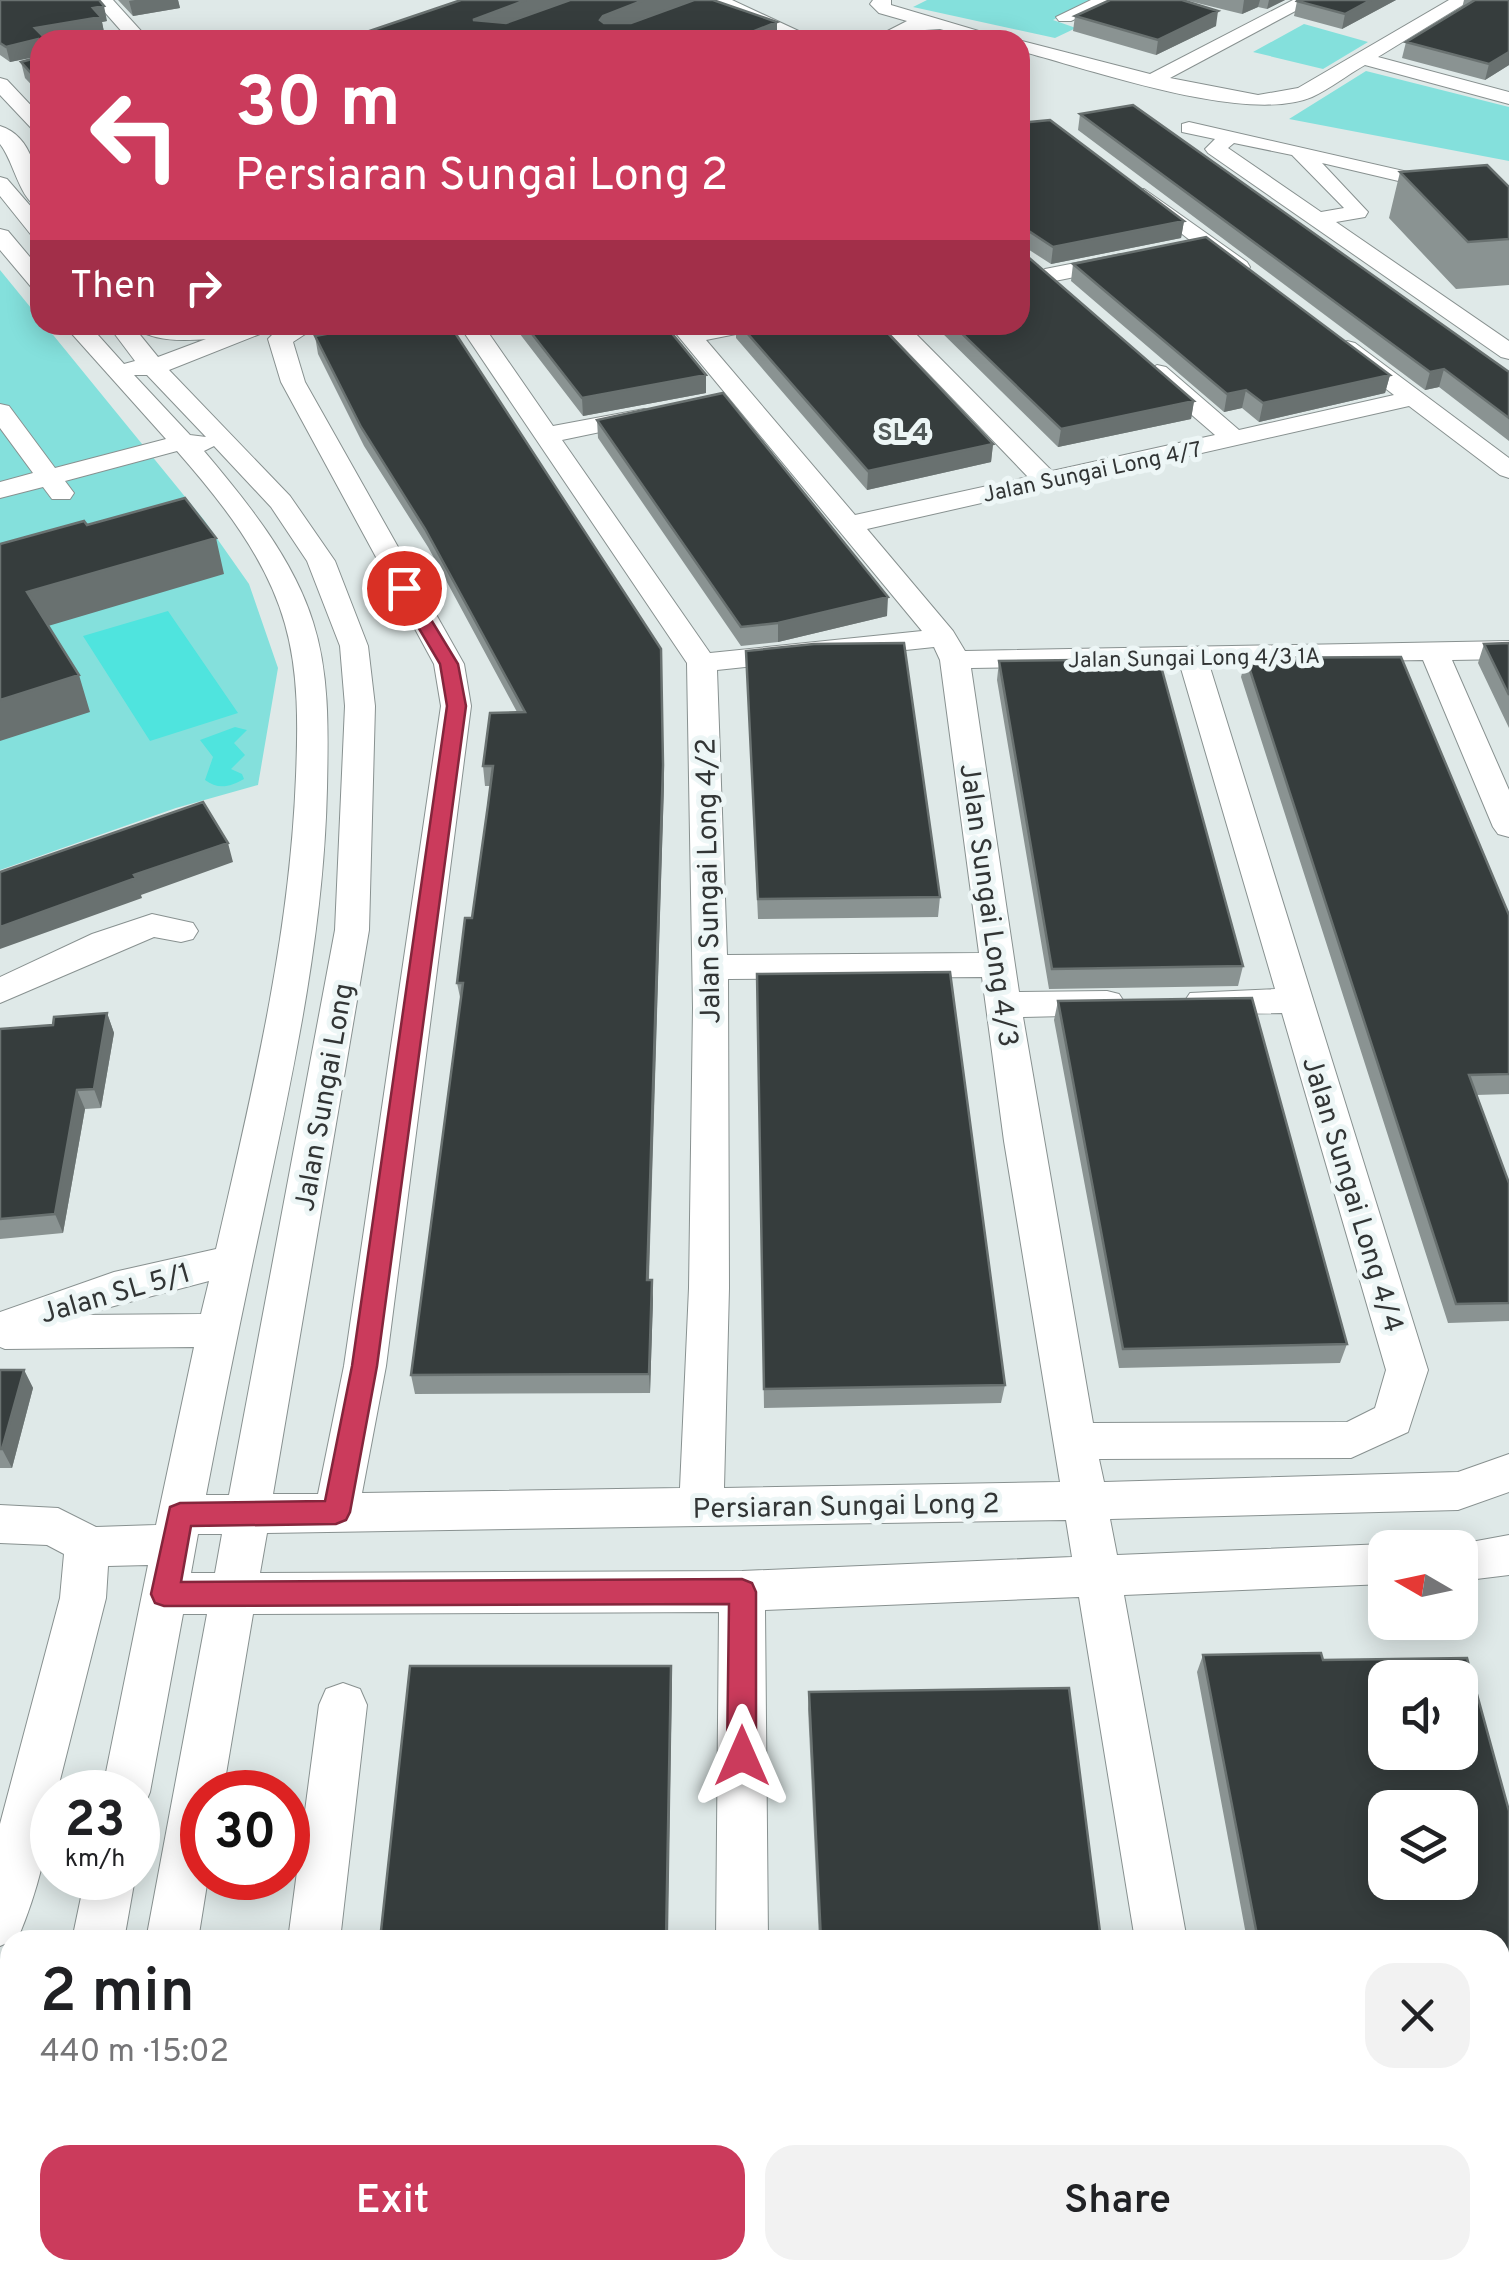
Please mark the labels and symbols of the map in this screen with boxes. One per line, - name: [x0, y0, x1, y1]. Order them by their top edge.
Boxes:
- district label: SL 4: [877, 418, 929, 450]
- street label: Jalan Sungai Long 4/7: [981, 437, 1204, 510]
- pin: [362, 546, 447, 631]
- street label: Jalan Sungai Long 4/3 1A: [1068, 644, 1320, 675]
- street label: Jalan Sungai Long 4/2: [690, 738, 730, 1024]
- street label: Jalan Sungai Long 4/3: [949, 761, 1025, 1049]
- street label: Jalan Sungai Long: [288, 981, 364, 1214]
- street label: Jalan Sungai Long 4/4: [1292, 1053, 1410, 1337]
- street label: Jalan SL 5/1: [36, 1256, 195, 1334]
- street label: Persiaran Sungai Long 2: [692, 1487, 1000, 1529]
- north arrow: [1368, 1530, 1478, 1640]
- position arrow: [690, 1704, 794, 1808]
- speed limit sign: 30: [180, 1770, 310, 1900]

